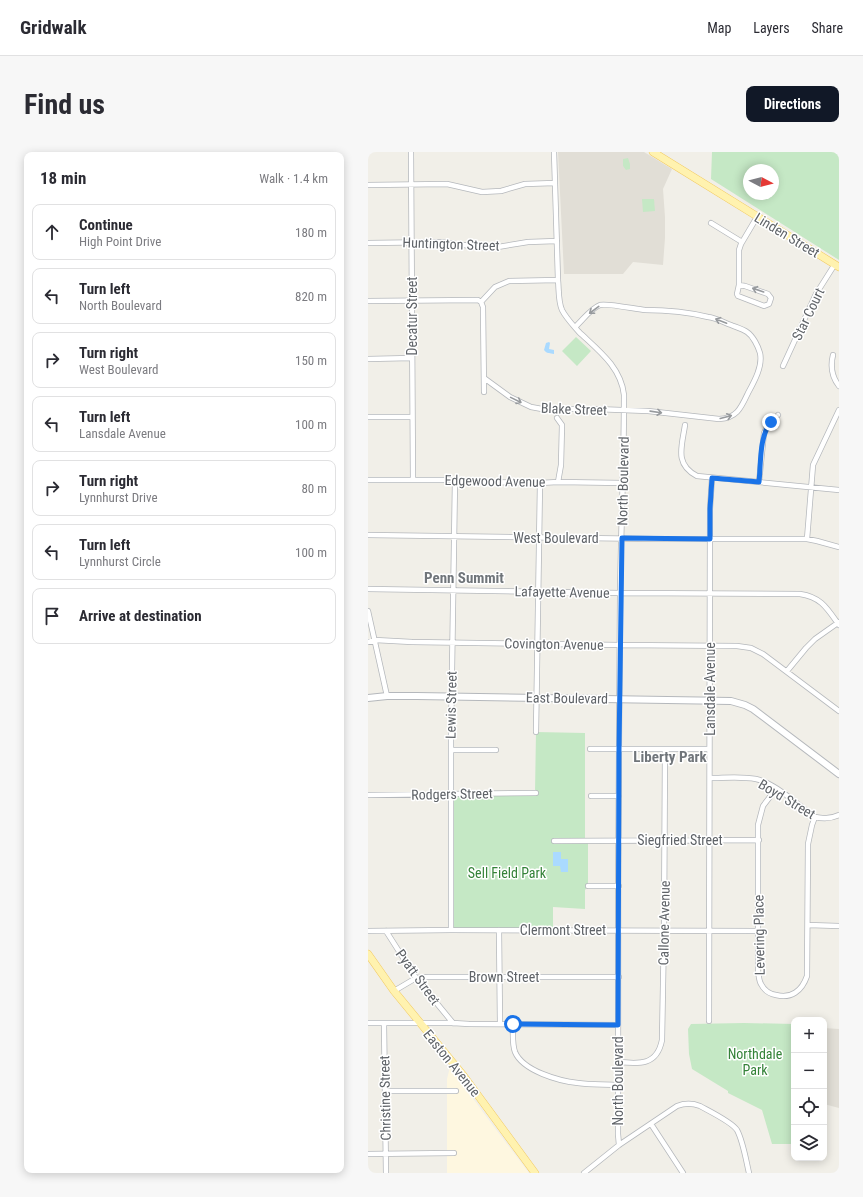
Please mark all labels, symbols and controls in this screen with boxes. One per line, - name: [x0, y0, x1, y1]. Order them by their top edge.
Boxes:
- text: Gridwalk: [20, 16, 86, 39]
- text: Map: [707, 20, 731, 36]
- text: Layers: [753, 20, 790, 36]
- text: Share: [812, 20, 843, 36]
- button: Directions: [746, 86, 839, 122]
- text: Find us: [24, 88, 105, 121]
- north arrow: [743, 164, 779, 200]
- text: 18 min: [40, 168, 86, 188]
- text: Walk · 1.4 km: [259, 171, 328, 186]
- street label: Linden Street: [752, 209, 822, 261]
- text: Continue: [79, 216, 133, 234]
- icon: ahead: [41, 221, 63, 243]
- text: 180 m: [295, 225, 327, 240]
- text: High Point Drive: [79, 234, 161, 249]
- street label: Huntington Street: [402, 234, 500, 254]
- street label: Decatur Street: [404, 277, 420, 355]
- text: Turn left: [79, 280, 130, 298]
- icon: left: [41, 285, 63, 307]
- street label: Star Court: [789, 285, 827, 343]
- one-way arrow: [753, 286, 765, 294]
- text: 820 m: [295, 289, 327, 304]
- text: North Boulevard: [79, 298, 162, 313]
- one-way arrow: [589, 305, 600, 314]
- one-way arrow: [715, 317, 727, 325]
- text: Turn right: [79, 344, 138, 362]
- icon: right: [41, 349, 63, 371]
- text: 150 m: [295, 353, 327, 368]
- text: West Boulevard: [79, 362, 158, 377]
- one-way arrow: [510, 397, 522, 404]
- street label: Blake Street: [541, 400, 607, 418]
- text: Turn left: [79, 408, 130, 426]
- one-way arrow: [649, 408, 662, 416]
- icon: left: [41, 413, 63, 435]
- one-way arrow: [720, 413, 733, 421]
- route end: [762, 413, 780, 431]
- text: 100 m: [295, 417, 327, 432]
- text: Lansdale Avenue: [79, 426, 166, 441]
- street label: North Boulevard: [614, 436, 632, 526]
- text: Turn right: [79, 472, 138, 490]
- street label: Edgewood Avenue: [444, 472, 546, 490]
- icon: right: [41, 477, 63, 499]
- text: 80 m: [301, 481, 327, 496]
- text: Lynnhurst Drive: [79, 490, 158, 505]
- street label: West Boulevard: [513, 530, 599, 546]
- text: Turn left: [79, 536, 130, 554]
- icon: left: [41, 541, 63, 563]
- text: 100 m: [295, 545, 327, 560]
- text: Lynnhurst Circle: [79, 554, 161, 569]
- district label: Penn Summit: [424, 569, 504, 587]
- street label: Lafayette Avenue: [514, 583, 610, 601]
- icon: arrive: [41, 605, 63, 627]
- text: Arrive at destination: [79, 607, 202, 625]
- street label: Covington Avenue: [504, 635, 604, 653]
- street label: Lansdale Avenue: [702, 642, 718, 736]
- street label: Lewis Street: [442, 671, 460, 739]
- street label: East Boulevard: [526, 689, 608, 707]
- district label: Liberty Park: [633, 748, 707, 766]
- street label: Boyd Street: [756, 776, 818, 822]
- street label: Rodgers Street: [411, 785, 493, 803]
- street label: Siegfried Street: [637, 832, 723, 848]
- park label: Sell Field Park: [468, 865, 547, 881]
- street label: Callone Avenue: [655, 880, 673, 966]
- street label: Levering Place: [750, 894, 768, 975]
- street label: Clermont Street: [520, 922, 606, 938]
- street label: Pyatt Street: [393, 946, 443, 1008]
- street label: Brown Street: [469, 969, 539, 985]
- route start: [504, 1015, 522, 1033]
- map controls: [791, 1017, 827, 1161]
- button: +: [791, 1017, 827, 1053]
- street label: Easton Avenue: [420, 1026, 484, 1100]
- street label: North Boulevard: [610, 1036, 626, 1126]
- park label: Northdale Park: [728, 1046, 783, 1078]
- button: −: [791, 1053, 827, 1089]
- street label: Christine Street: [376, 1055, 394, 1141]
- button: locate: [791, 1089, 827, 1125]
- button: layers: [791, 1125, 827, 1161]

